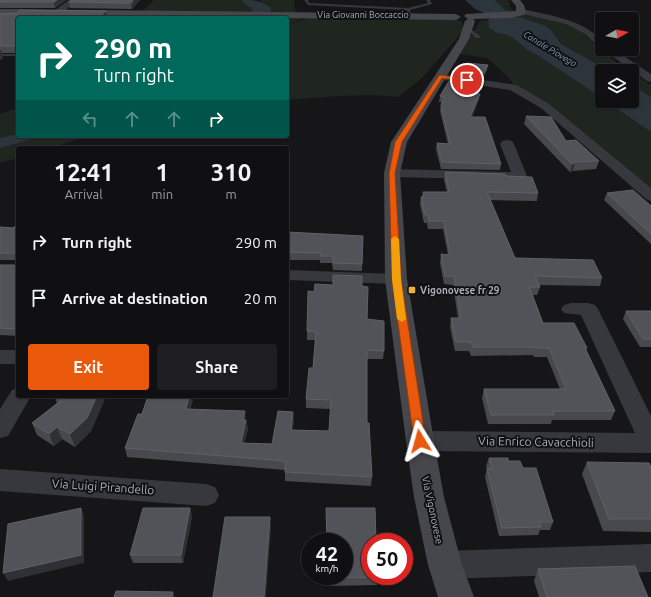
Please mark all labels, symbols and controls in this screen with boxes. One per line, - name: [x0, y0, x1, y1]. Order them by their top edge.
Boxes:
- street label: Via Giovanni Boccaccio: [317, 10, 409, 20]
- north arrow: [595, 12, 639, 56]
- map controls: [595, 12, 639, 108]
- water label: Canale Piovego: [522, 29, 578, 69]
- icon: right: [28, 32, 80, 84]
- text: 290 m: [94, 32, 172, 63]
- pin: [450, 63, 484, 97]
- button: layers: [595, 64, 639, 108]
- text: Turn right: [94, 65, 174, 85]
- icon: arrive: [456, 69, 478, 91]
- icon: left: [79, 108, 101, 130]
- icon: ahead: [121, 108, 143, 130]
- icon: ahead: [163, 108, 185, 130]
- icon: right: [205, 108, 227, 130]
- text: 12:41: [54, 159, 114, 186]
- text: 1: [155, 159, 169, 186]
- text: 310: [211, 159, 251, 186]
- text: Arrival: [65, 187, 103, 201]
- text: min: [151, 187, 173, 201]
- text: m: [225, 187, 237, 201]
- icon: right: [28, 231, 50, 253]
- text: Turn right: [62, 234, 132, 251]
- text: 290 m: [235, 234, 277, 251]
- marker: Vigonovese fr 29: [407, 285, 417, 295]
- place label: Vigonovese fr 29: [420, 285, 500, 296]
- icon: arrive: [28, 287, 50, 309]
- text: Arrive at destination: [62, 290, 208, 307]
- text: 20 m: [244, 290, 277, 307]
- button: Exit: [28, 344, 149, 390]
- button: Share: [157, 344, 277, 390]
- position arrow: [399, 420, 441, 462]
- street label: Via Enrico Cavacchioli: [478, 434, 594, 449]
- street label: Via Vigonovese: [420, 475, 445, 545]
- street label: Via Luigi Pirandello: [51, 476, 155, 497]
- speed limit sign: 50: [361, 533, 413, 585]
- text: 42: [316, 542, 338, 565]
- text: km/h: [315, 563, 339, 574]

